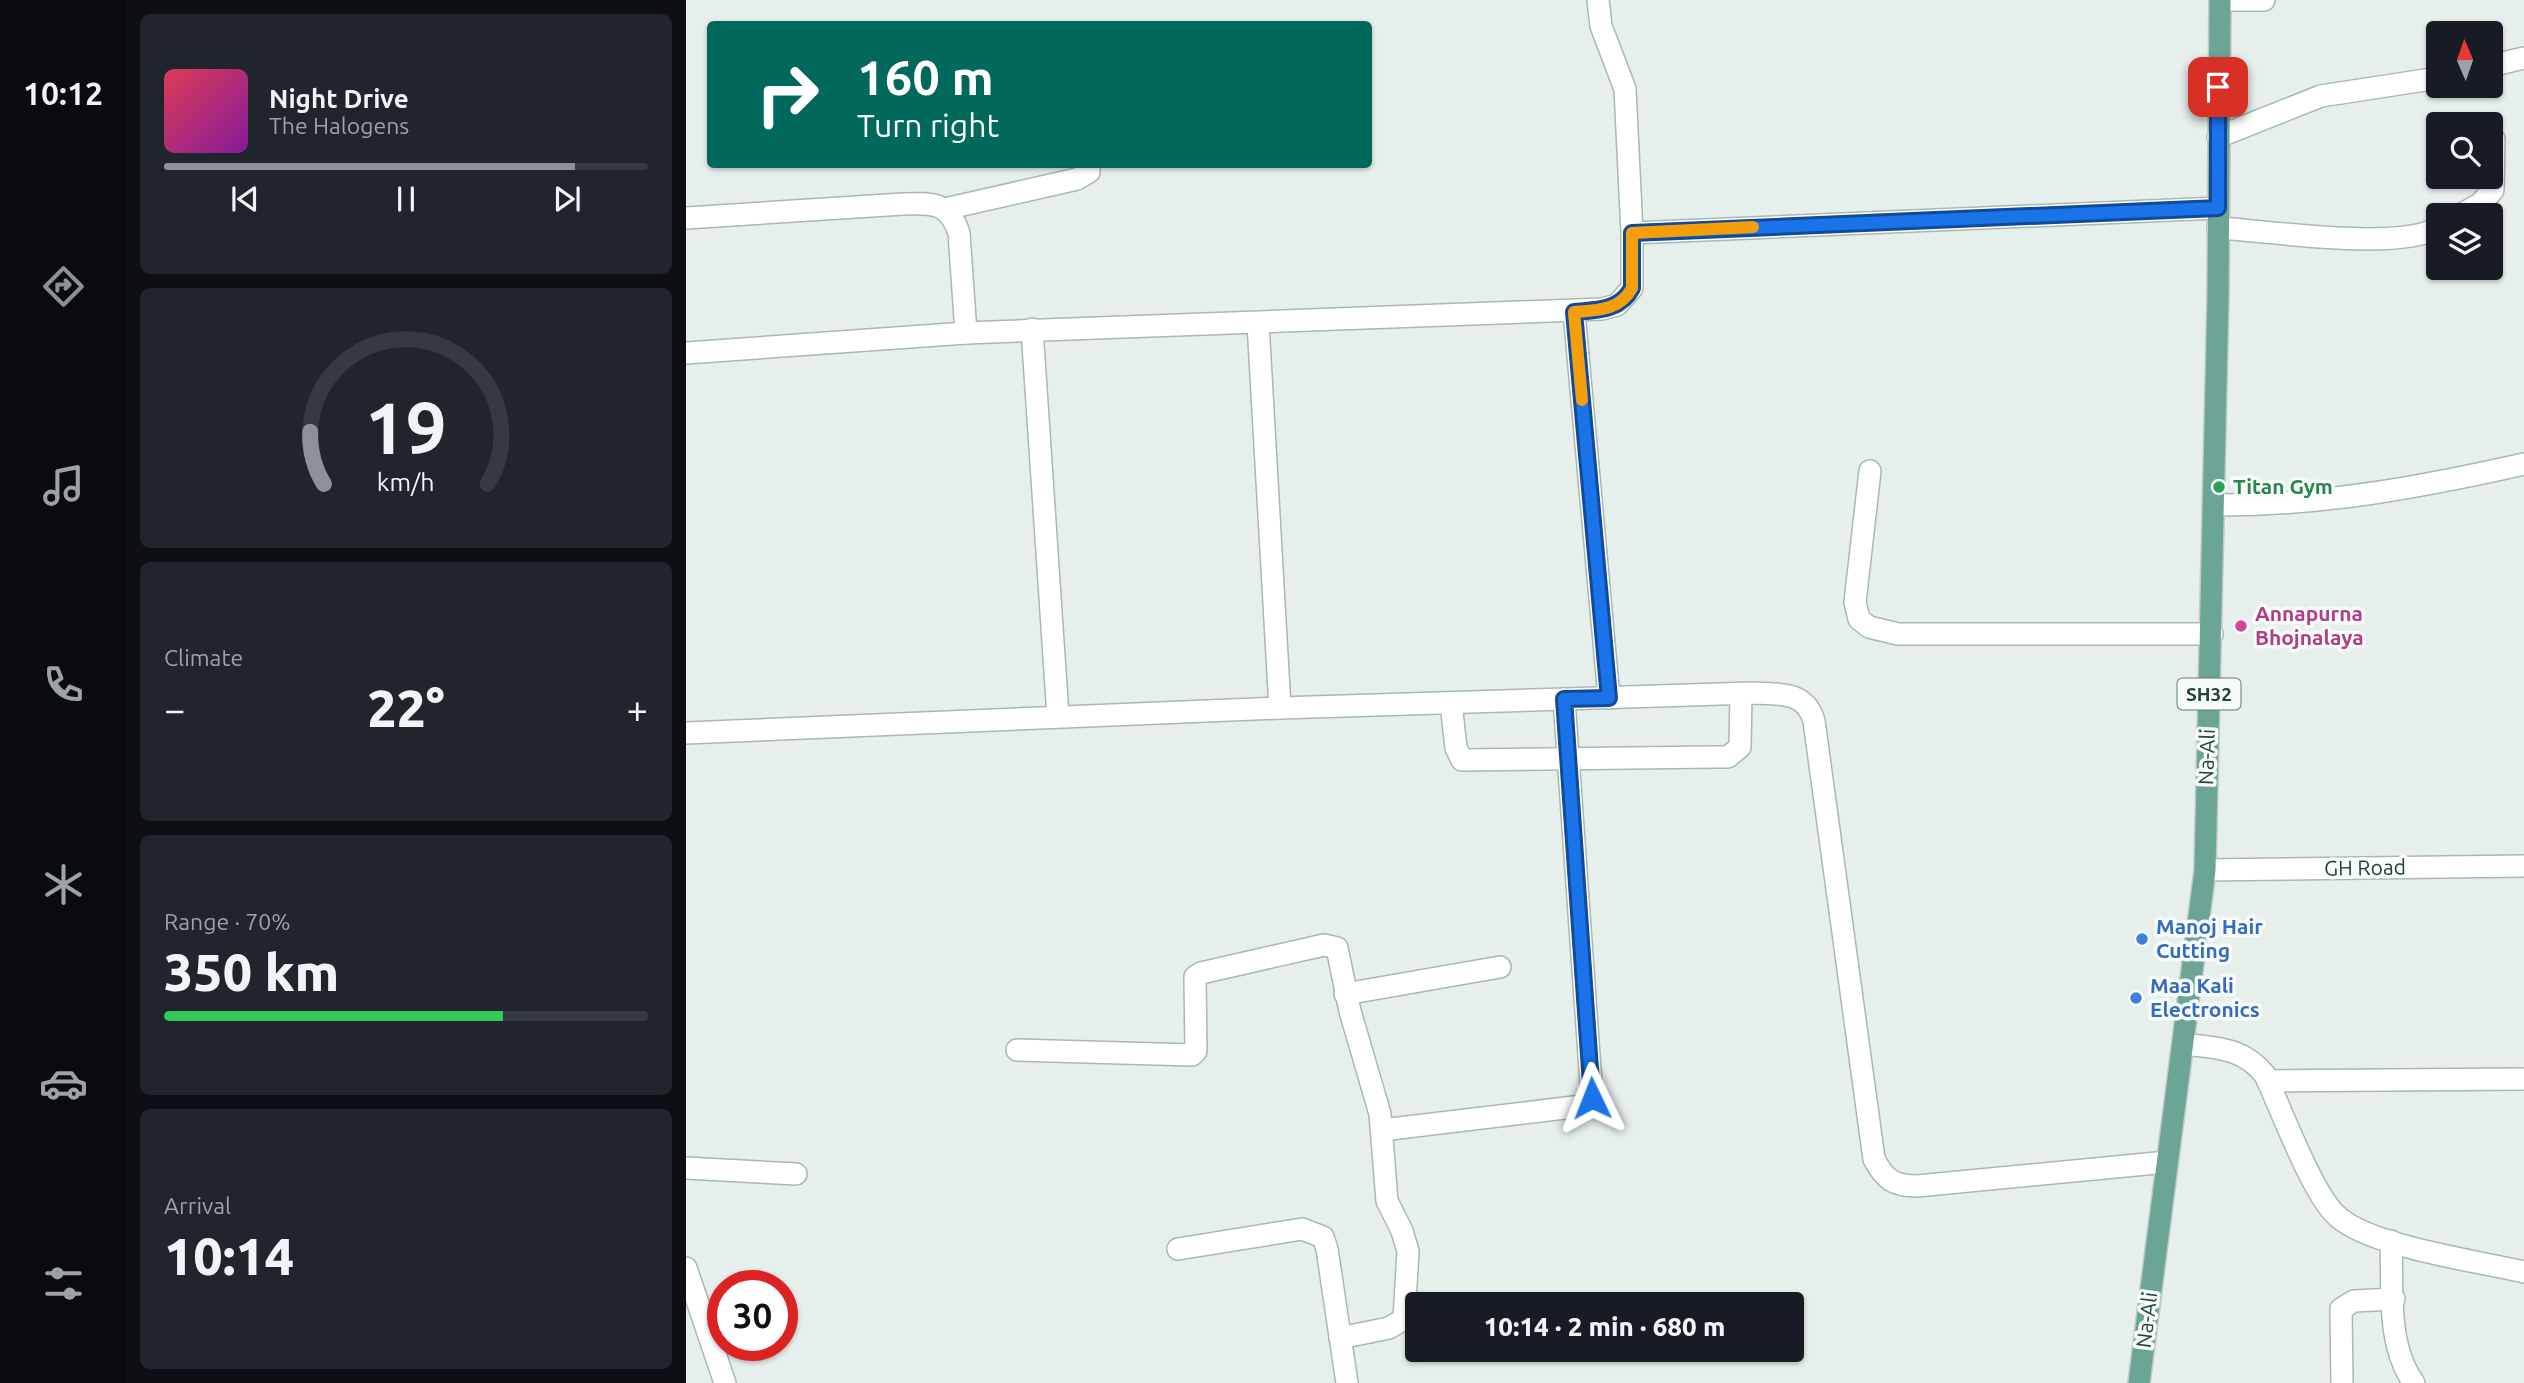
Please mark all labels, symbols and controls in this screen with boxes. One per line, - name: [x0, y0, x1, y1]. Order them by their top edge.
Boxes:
- north arrow: [2426, 21, 2502, 98]
- map controls: [2426, 21, 2503, 280]
- icon: right: [742, 49, 833, 140]
- text: 160 m: [857, 49, 994, 104]
- pin: [2188, 57, 2248, 117]
- icon: arrive: [2199, 68, 2237, 106]
- text: 10:12: [23, 75, 103, 111]
- text: Night Drive: [269, 84, 409, 113]
- text: Turn right: [857, 107, 999, 143]
- button: search: [2426, 112, 2503, 189]
- text: The Halogens: [269, 113, 409, 138]
- icon: previous: [226, 180, 264, 218]
- icon: pause: [387, 180, 425, 218]
- icon: next: [548, 180, 586, 218]
- button: layers: [2426, 203, 2503, 280]
- icon: directions: [39, 262, 88, 311]
- text: 19: [365, 386, 447, 468]
- icon: music: [39, 461, 88, 510]
- text: km/h: [377, 467, 435, 495]
- place label: Titan Gym: [2233, 474, 2333, 498]
- marker: Titan Gym: [2211, 479, 2227, 495]
- place label: Annapurna Bhojnalaya: [2255, 601, 2364, 649]
- marker: Annapurna Bhojnalaya: [2233, 618, 2249, 634]
- text: Climate: [164, 645, 243, 670]
- icon: phone: [39, 660, 88, 709]
- road number: SH32: [2178, 678, 2240, 709]
- text: 22°: [367, 679, 445, 737]
- text: −: [164, 688, 185, 730]
- text: +: [627, 688, 648, 730]
- street label: Na-Ali: [2193, 729, 2219, 785]
- street label: GH Road: [2324, 854, 2406, 880]
- icon: climate: [39, 860, 88, 909]
- text: Range · 70%: [164, 909, 291, 934]
- place label: Manoj Hair Cutting: [2156, 914, 2263, 962]
- marker: Manoj Hair Cutting: [2134, 931, 2150, 947]
- text: 350 km: [164, 943, 339, 1001]
- place label: Maa Kali Electronics: [2150, 973, 2260, 1021]
- marker: Maa Kali Electronics: [2128, 990, 2144, 1006]
- icon: car: [39, 1059, 88, 1108]
- position arrow: [1555, 1061, 1629, 1135]
- text: Arrival: [164, 1193, 231, 1218]
- text: 10:14: [164, 1227, 294, 1285]
- icon: filters: [39, 1259, 88, 1308]
- speed limit sign: 30: [707, 1270, 798, 1361]
- street label: Na-Ali: [2131, 1291, 2161, 1349]
- text: 10:14 · 2 min · 680 m: [1484, 1312, 1725, 1341]

